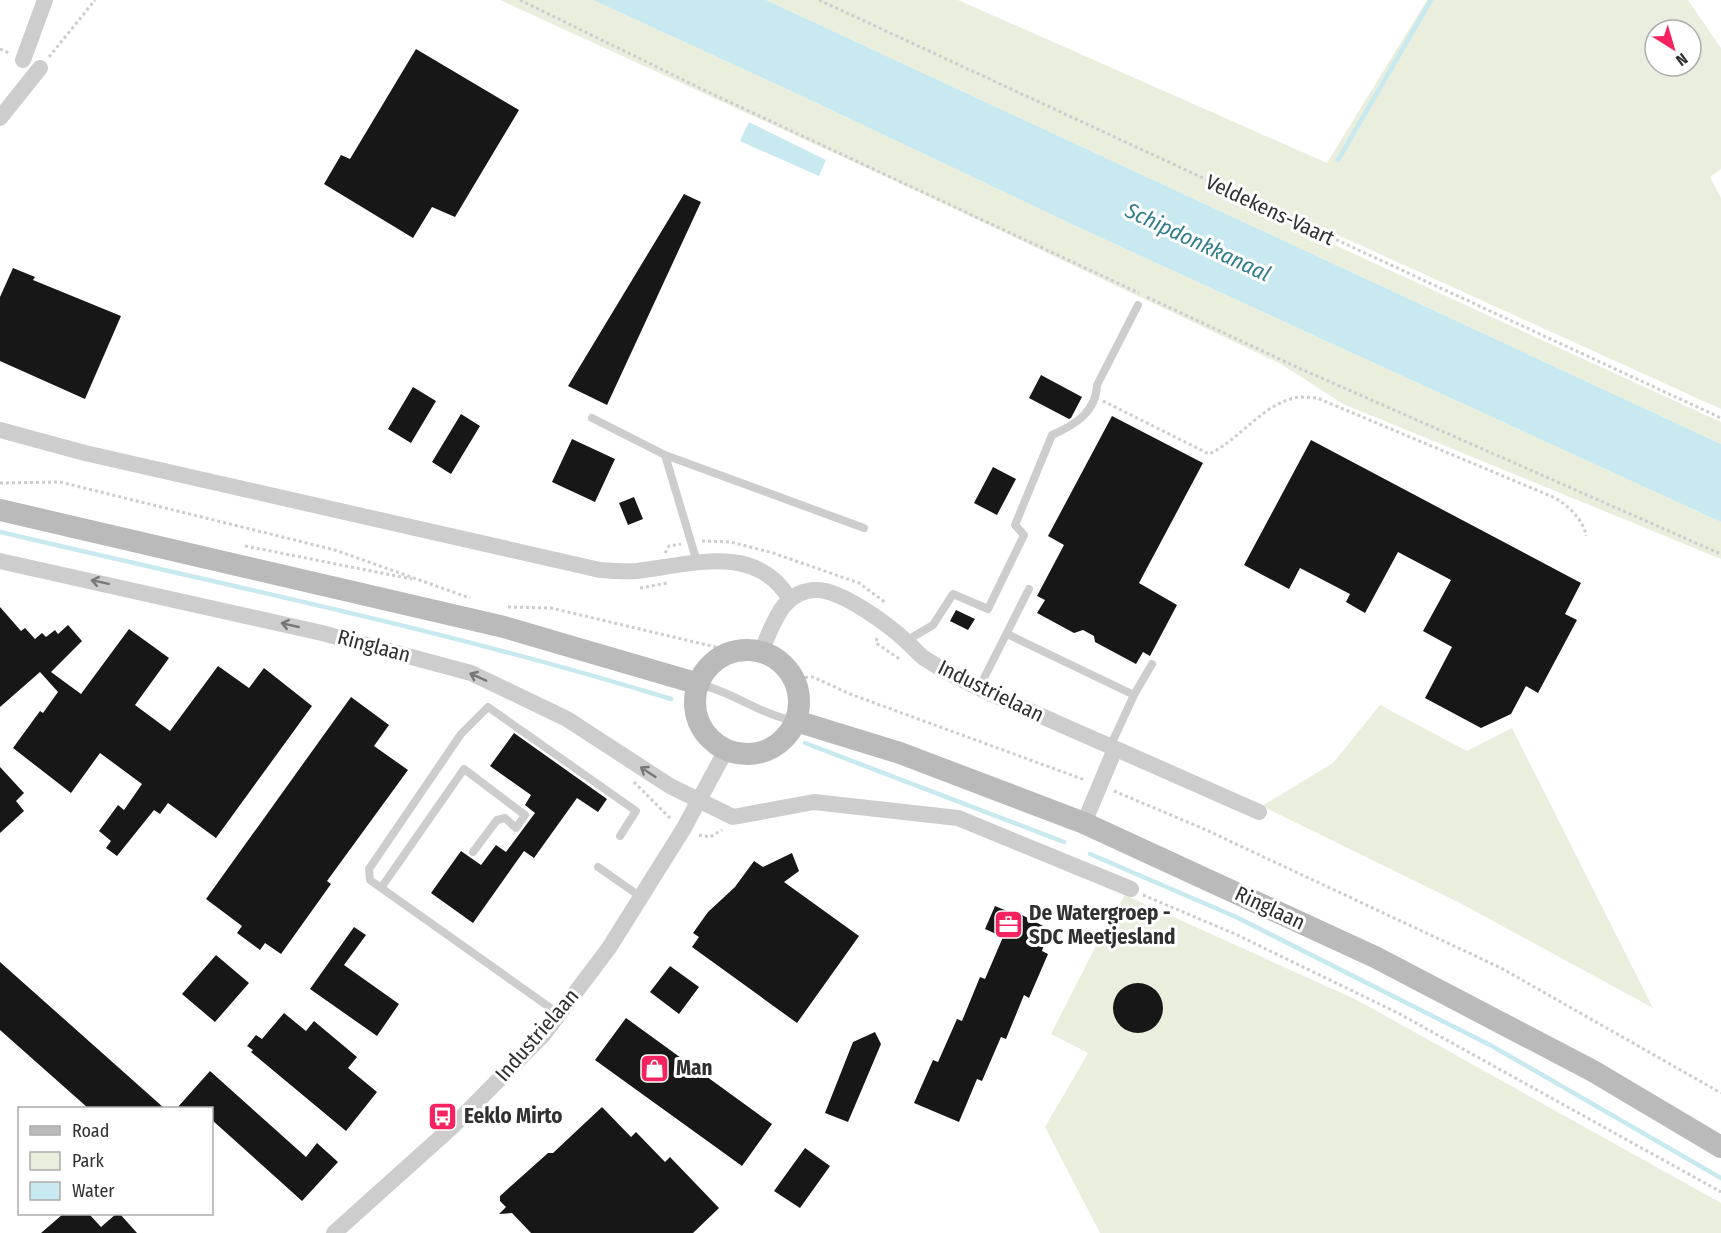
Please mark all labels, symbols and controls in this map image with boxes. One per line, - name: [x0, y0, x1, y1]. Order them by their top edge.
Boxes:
- north arrow: [1643, 18, 1703, 78]
- text: N: [1672, 49, 1691, 70]
- street label: Veldekens-Vaart: [1201, 169, 1339, 251]
- water label: Schipdonkkanaal: [1120, 196, 1275, 287]
- one-way arrow: [91, 576, 111, 587]
- one-way arrow: [281, 619, 300, 631]
- street label: Ringlaan: [335, 624, 413, 668]
- street label: Industrielaan: [934, 654, 1048, 728]
- one-way arrow: [470, 670, 488, 682]
- one-way arrow: [640, 766, 657, 778]
- street label: Ringlaan: [1231, 880, 1309, 936]
- place label: De Watergroep - SDC Meetjesland: [1029, 900, 1175, 950]
- office icon: De Watergroep - SDC Meetjesland: [992, 909, 1024, 941]
- street label: Industrielaan: [490, 983, 584, 1087]
- shop icon: Man: [639, 1052, 671, 1084]
- place label: Man: [676, 1055, 713, 1081]
- bus stop icon: Eeklo Mirto: [427, 1100, 459, 1132]
- place label: Eeklo Mirto: [464, 1103, 563, 1129]
- legend: [18, 1107, 213, 1215]
- text: Road: [72, 1120, 109, 1142]
- text: Park: [72, 1150, 105, 1172]
- text: Water: [72, 1180, 115, 1202]

